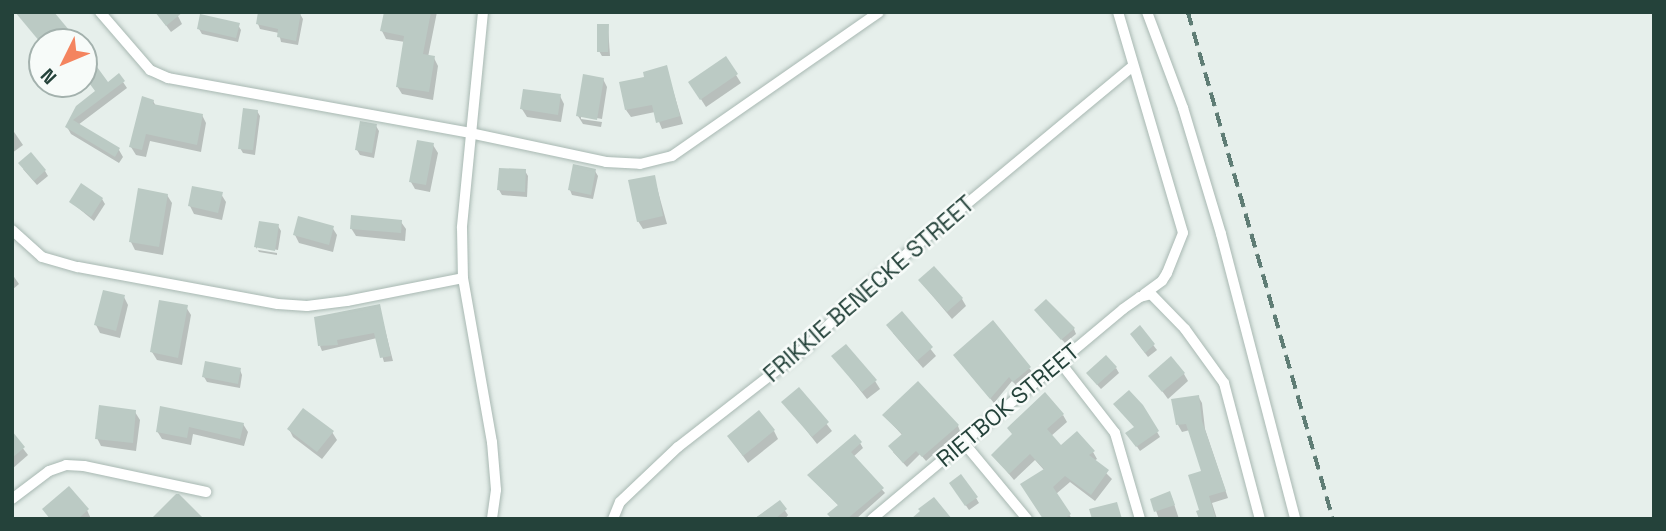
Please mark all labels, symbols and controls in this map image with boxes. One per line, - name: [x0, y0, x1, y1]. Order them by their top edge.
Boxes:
- north arrow: [28, 28, 98, 98]
- text: N: [35, 63, 62, 89]
- street label: FRIKKIE BENECKE STREET: [758, 190, 980, 388]
- street label: RIETBOK STREET: [931, 337, 1085, 473]

